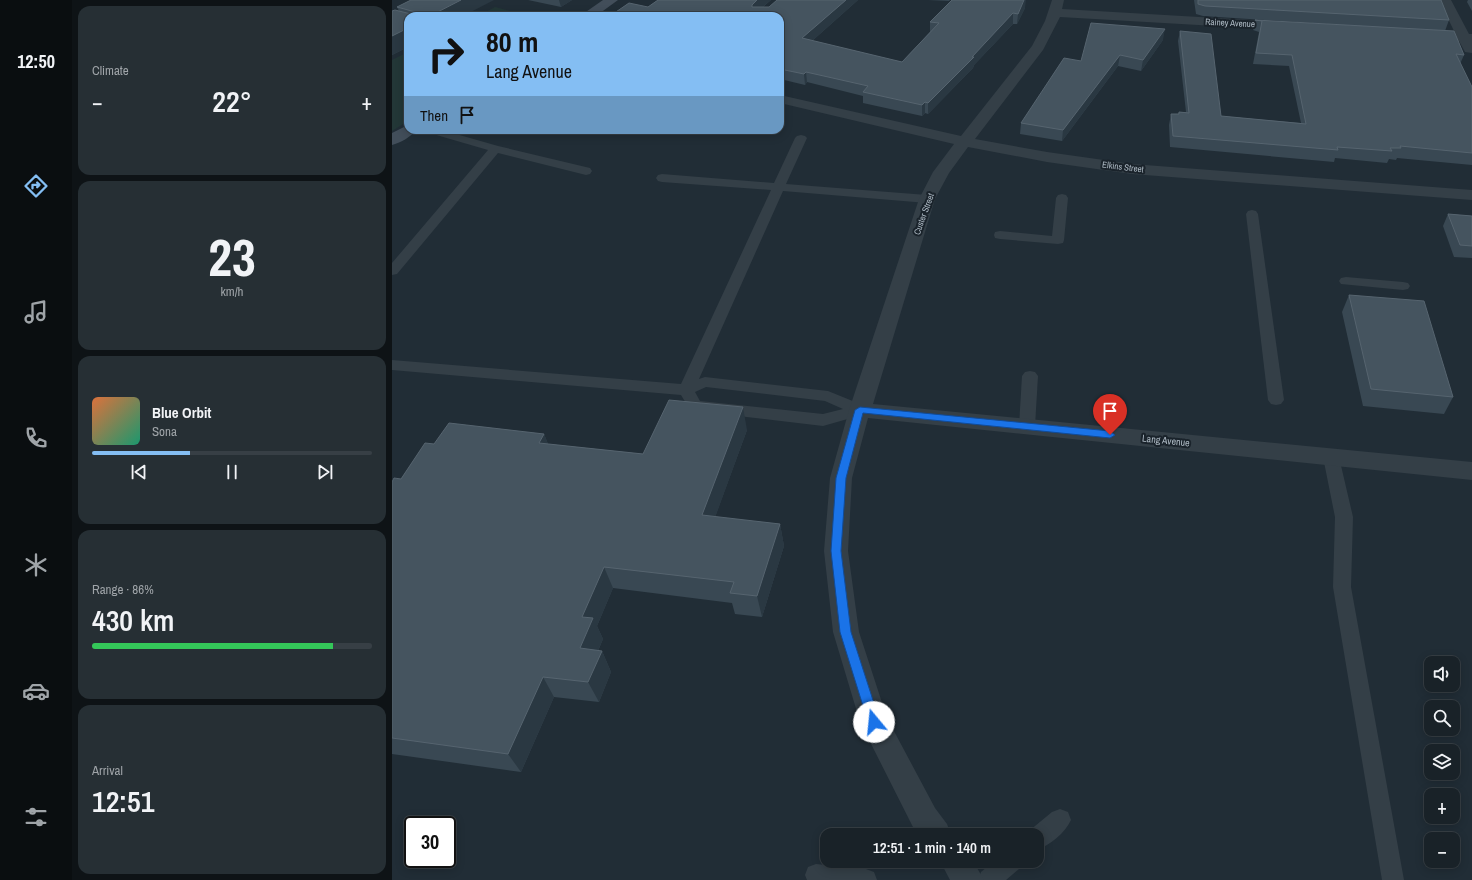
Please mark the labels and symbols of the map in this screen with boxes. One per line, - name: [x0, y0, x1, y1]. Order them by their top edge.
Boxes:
- street label: Rainey Avenue: [1205, 16, 1255, 30]
- street label: Elkins Street: [1102, 158, 1144, 176]
- street label: Custer Street: [911, 192, 937, 236]
- pin: [1093, 394, 1127, 435]
- street label: Lang Avenue: [1142, 432, 1191, 450]
- position arrow: [853, 701, 895, 743]
- speed limit sign: 30: [404, 816, 456, 868]

